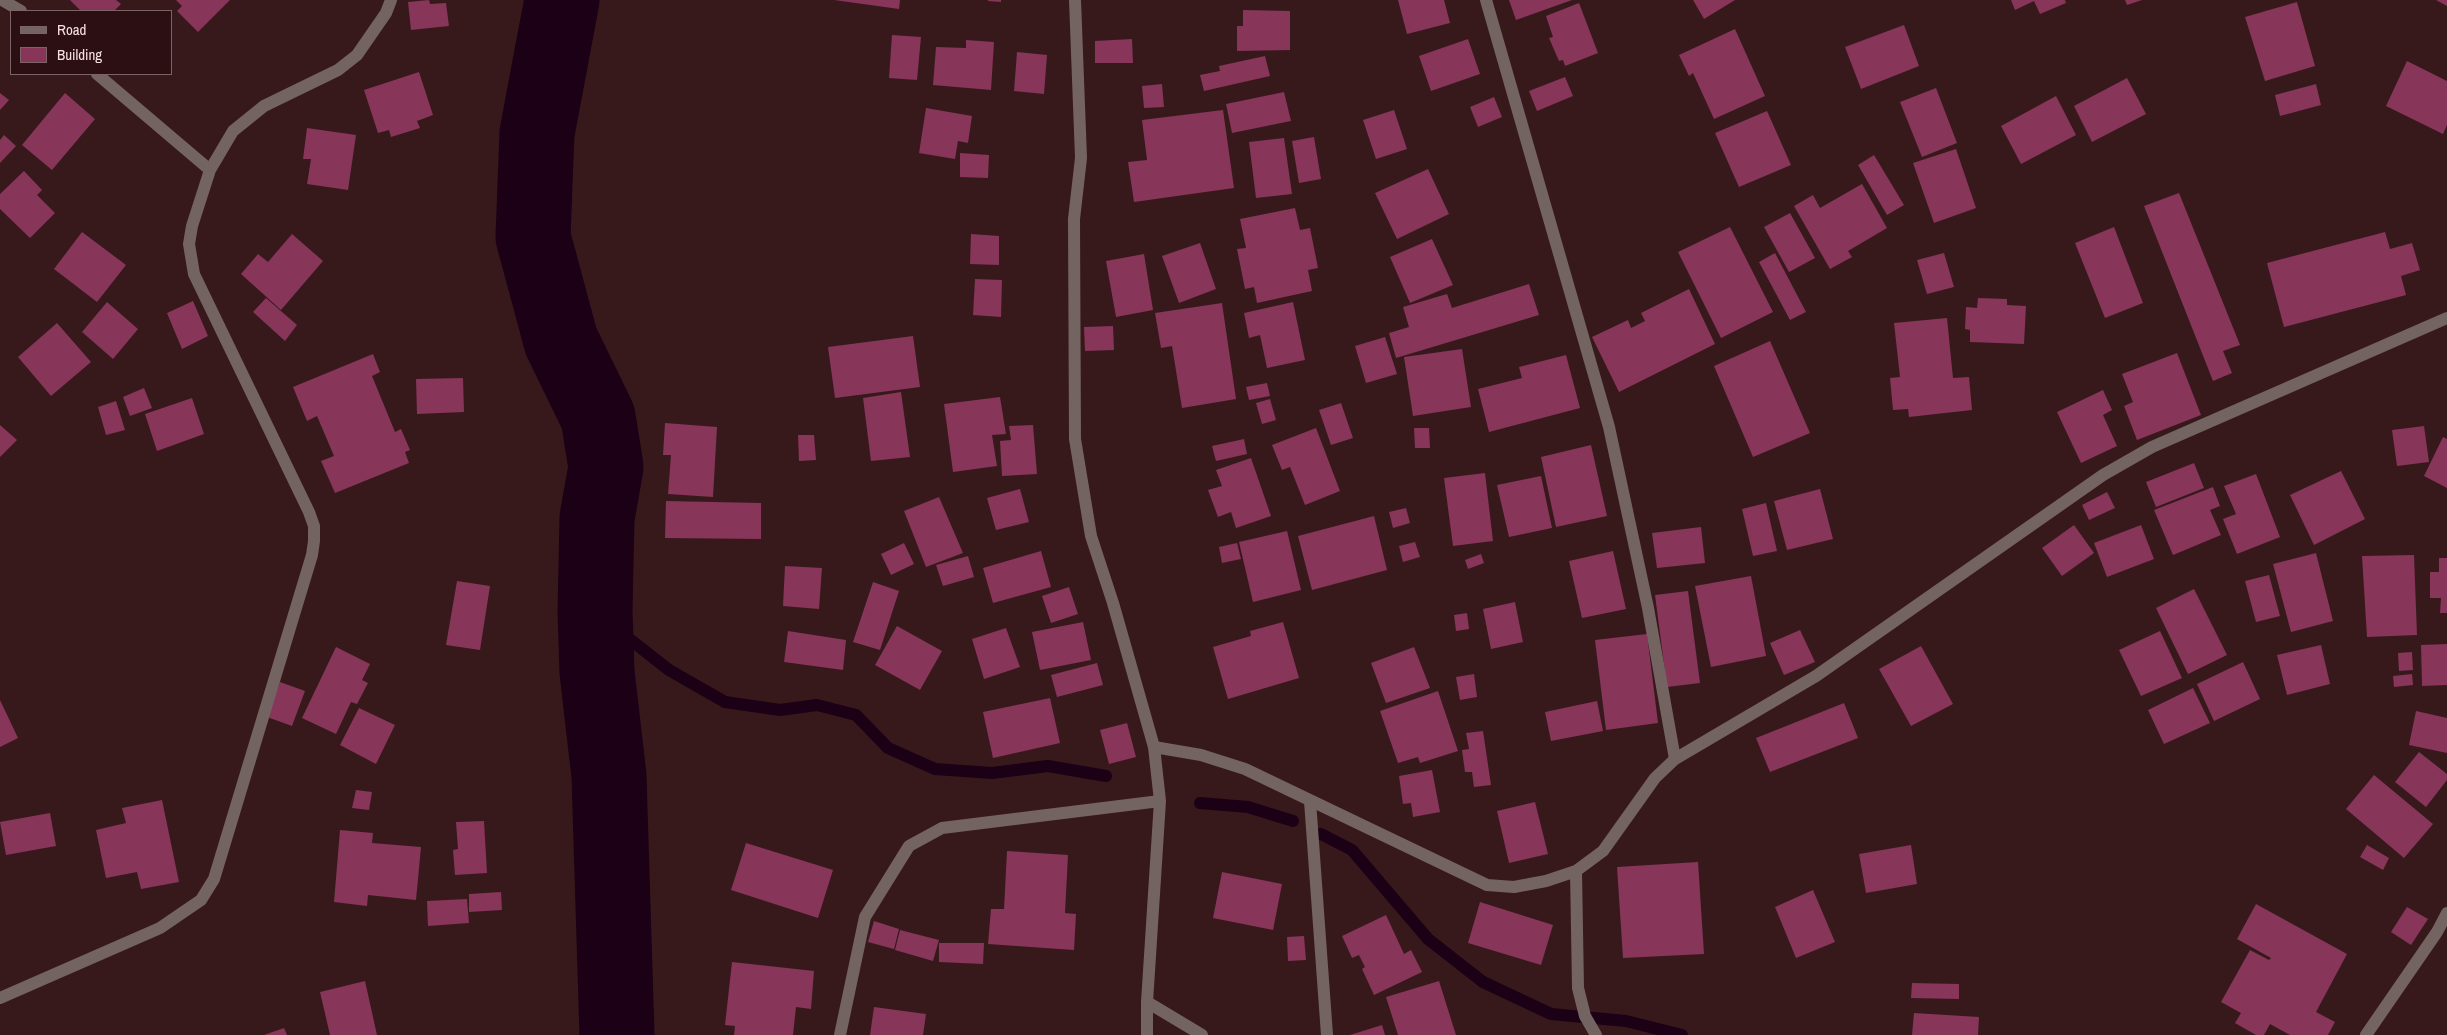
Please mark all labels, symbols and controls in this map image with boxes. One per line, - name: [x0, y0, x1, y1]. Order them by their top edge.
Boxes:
- legend: [10, 10, 172, 75]
- text: Road: [57, 19, 86, 40]
- text: Building: [57, 44, 102, 65]

